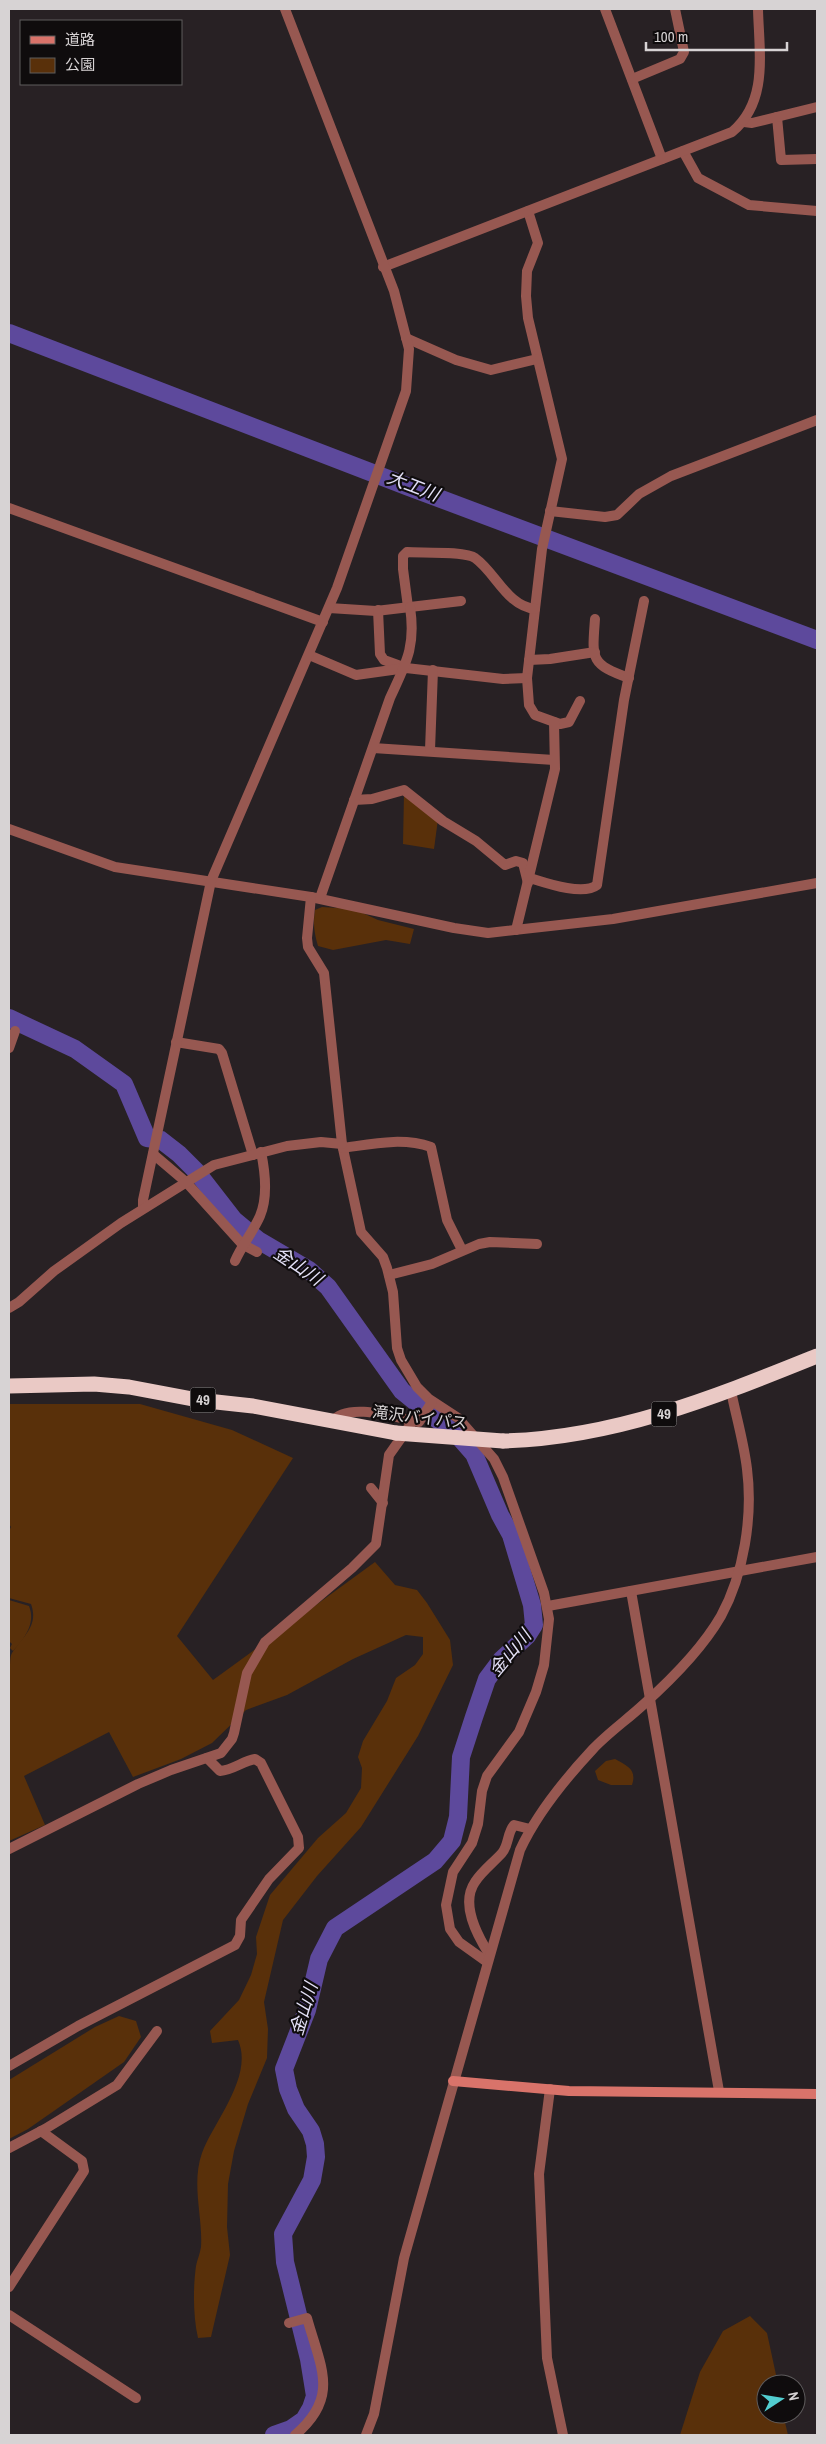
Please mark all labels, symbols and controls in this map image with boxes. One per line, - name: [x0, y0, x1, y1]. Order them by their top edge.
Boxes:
- legend: [20, 20, 182, 85]
- scale bar: [646, 20, 787, 52]
- text: 100 m: [654, 26, 688, 47]
- text: 道路: [65, 29, 95, 50]
- text: 公園: [65, 54, 95, 75]
- water label: 大工川: [383, 464, 445, 508]
- water label: 金山川: [269, 1240, 329, 1292]
- road number: 49: [190, 1388, 216, 1412]
- street label: 滝沢バイパス: [371, 1400, 469, 1434]
- road number: 49: [652, 1402, 676, 1426]
- water label: 金山川: [483, 1622, 538, 1681]
- water label: 金山川: [284, 1977, 324, 2038]
- north arrow: [756, 2374, 806, 2424]
- text: N: [784, 2390, 803, 2402]

